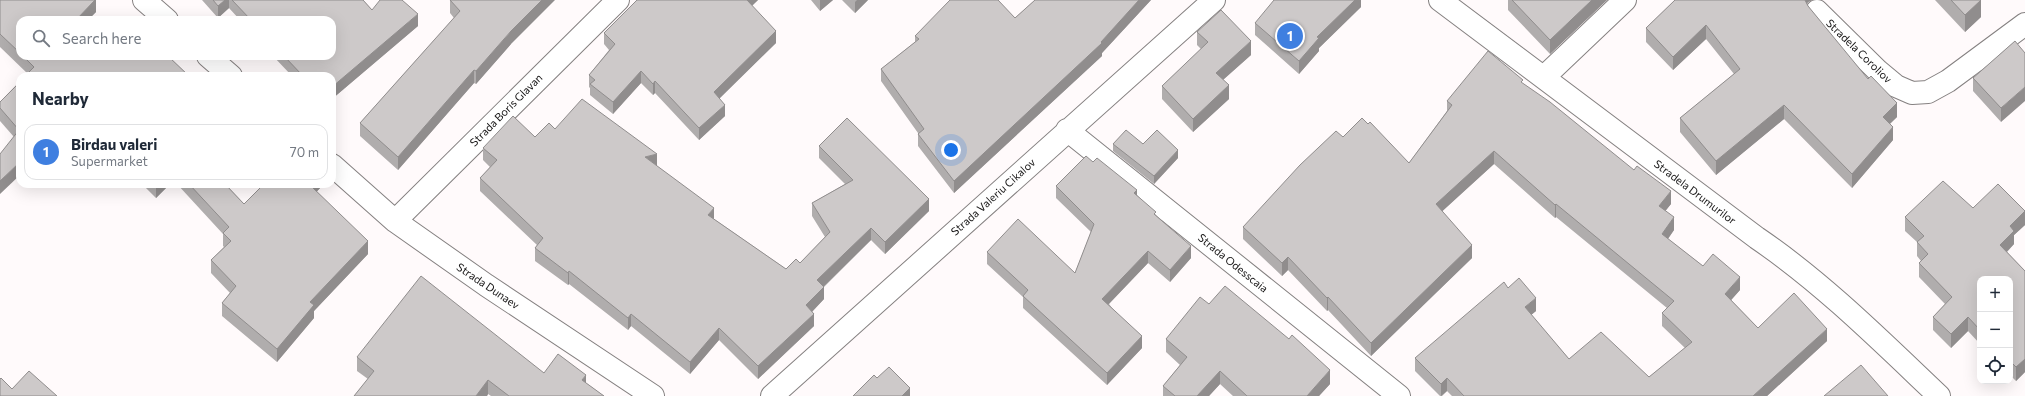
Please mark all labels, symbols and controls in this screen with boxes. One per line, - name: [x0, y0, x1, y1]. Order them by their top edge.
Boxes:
- search box: [16, 16, 336, 60]
- street label: Stradela Coroliov: [1824, 16, 1895, 86]
- pin: 1: [1277, 21, 1303, 51]
- icon: search: [30, 27, 52, 49]
- text: Search here: [62, 29, 141, 47]
- street label: Strada Boris Glavan: [467, 71, 545, 149]
- text: Nearby: [32, 88, 89, 109]
- text: Birdau valeri: [71, 135, 157, 153]
- your location: [941, 140, 961, 160]
- text: 1: [43, 144, 49, 160]
- text: 70 m: [290, 144, 319, 160]
- text: Supermarket: [71, 153, 148, 169]
- street label: Strada Valeriu Cikalov: [948, 155, 1038, 238]
- street label: Stradela Drumurilor: [1652, 157, 1739, 227]
- street label: Strada Odesscaia: [1196, 230, 1271, 295]
- street label: Strada Dunaev: [455, 260, 522, 311]
- map controls: [1977, 276, 2013, 384]
- button: +: [1977, 276, 2013, 312]
- button: −: [1977, 312, 2013, 348]
- button: locate: [1977, 348, 2013, 384]

